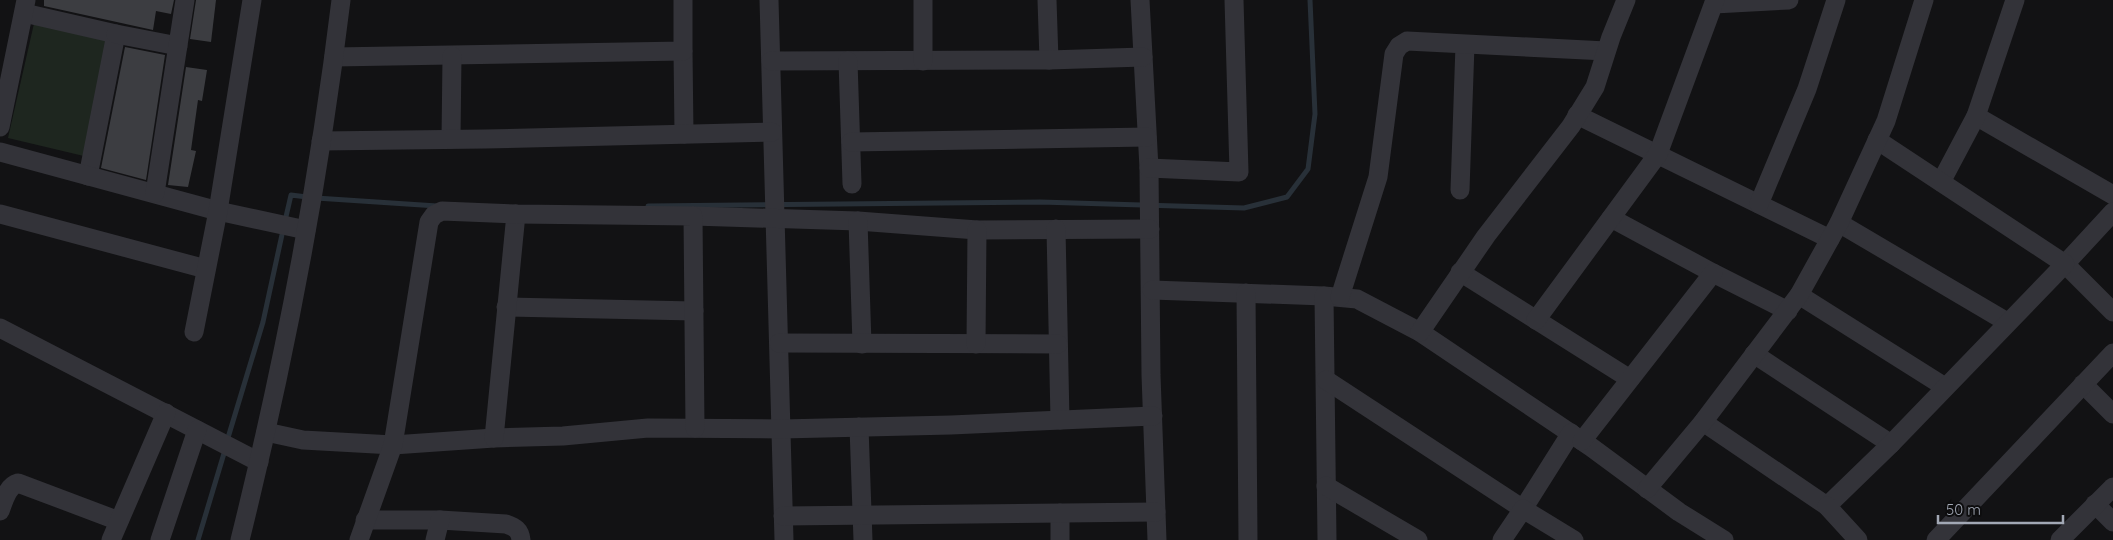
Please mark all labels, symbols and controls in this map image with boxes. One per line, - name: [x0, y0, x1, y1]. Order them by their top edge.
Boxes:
- scale bar: [1938, 492, 2063, 524]
- text: 50 m: [1946, 500, 1981, 519]

